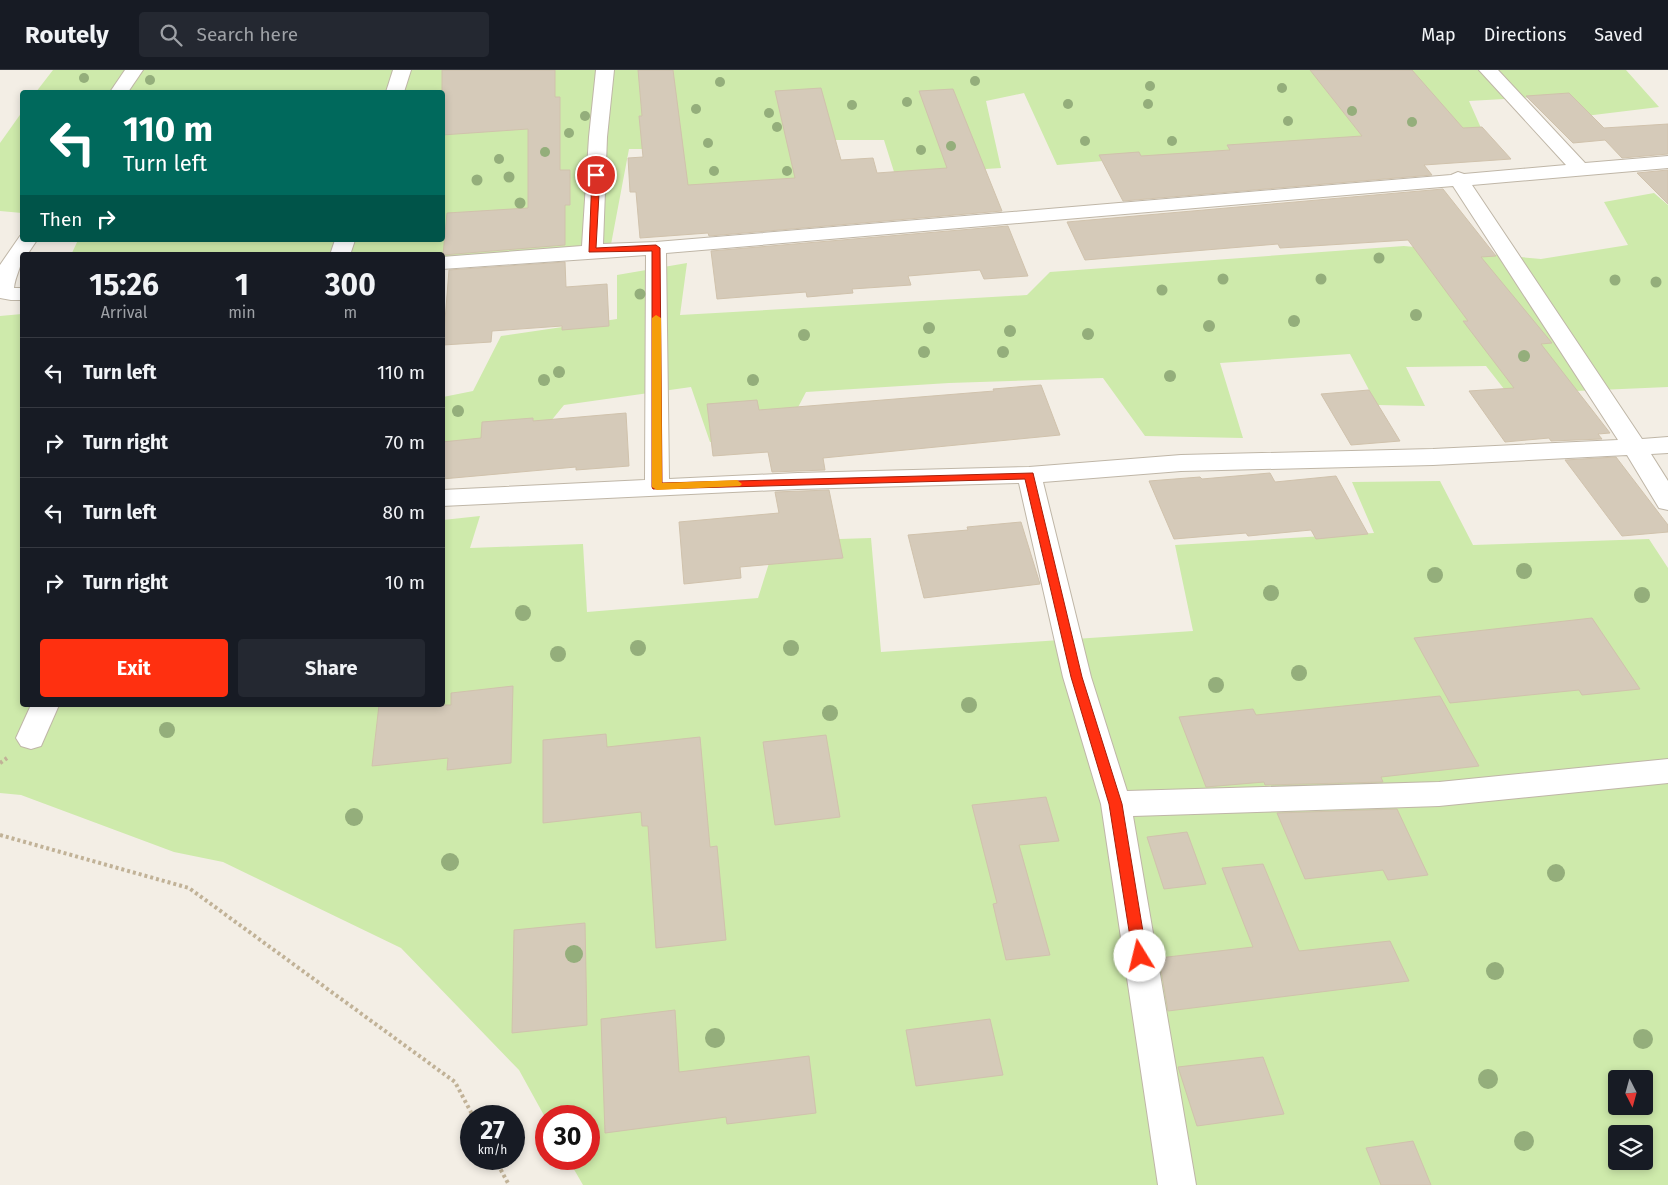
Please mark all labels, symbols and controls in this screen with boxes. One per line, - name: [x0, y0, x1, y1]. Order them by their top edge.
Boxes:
- search box: [139, 12, 489, 57]
- text: Routely: [25, 21, 109, 49]
- icon: search: [157, 21, 185, 49]
- text: Search here: [197, 23, 298, 46]
- text: Map: [1421, 24, 1456, 46]
- text: Directions: [1484, 24, 1566, 46]
- text: Saved: [1594, 24, 1643, 46]
- text: 110 m: [123, 108, 213, 150]
- icon: left: [40, 110, 105, 175]
- text: Turn left: [123, 150, 207, 177]
- pin: [575, 154, 617, 196]
- icon: arrive: [582, 161, 610, 189]
- icon: right: [92, 205, 120, 233]
- text: Then: [40, 208, 82, 231]
- text: 15:26: [89, 267, 159, 303]
- text: 1: [235, 267, 249, 303]
- text: 300: [325, 267, 376, 303]
- text: Arrival: [101, 303, 148, 322]
- text: min: [228, 303, 256, 322]
- text: m: [343, 303, 357, 322]
- icon: left: [40, 359, 68, 387]
- text: Turn left: [83, 361, 157, 384]
- text: 110 m: [377, 361, 425, 384]
- icon: right: [40, 429, 68, 457]
- text: Turn right: [83, 431, 168, 454]
- text: 70 m: [385, 431, 425, 454]
- icon: left: [40, 499, 68, 527]
- text: Turn left: [83, 501, 157, 524]
- text: 80 m: [383, 501, 425, 524]
- icon: right: [40, 569, 68, 597]
- text: Turn right: [83, 571, 168, 594]
- text: 10 m: [385, 571, 425, 594]
- button: Exit: [40, 639, 228, 697]
- button: Share: [238, 639, 425, 697]
- position arrow: [1113, 929, 1165, 981]
- north arrow: [1608, 1070, 1652, 1115]
- map controls: [1608, 1070, 1653, 1170]
- speed limit sign: 30: [535, 1105, 600, 1170]
- text: 27: [480, 1116, 505, 1146]
- button: layers: [1608, 1125, 1653, 1170]
- text: km/h: [478, 1143, 507, 1157]

